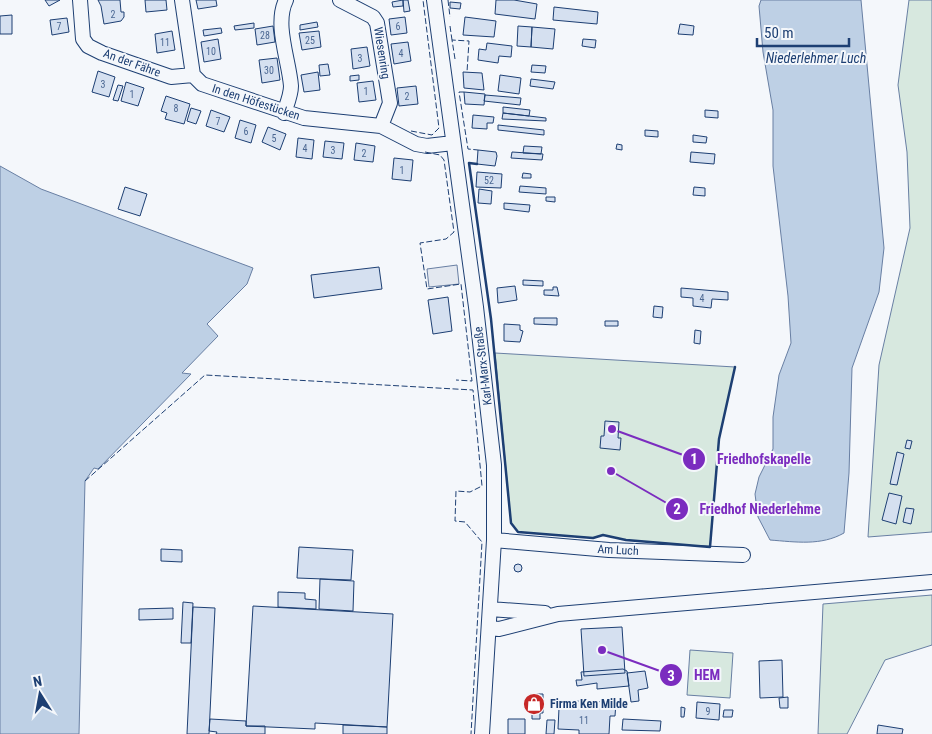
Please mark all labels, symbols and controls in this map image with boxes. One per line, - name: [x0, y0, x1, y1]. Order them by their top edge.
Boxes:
- house number: 2: [111, 9, 116, 20]
- scale bar: [757, 15, 850, 47]
- house number: 7: [57, 21, 62, 32]
- house number: 6: [396, 21, 401, 32]
- text: 50 m: [764, 24, 794, 42]
- street label: Wiesenring: [371, 26, 393, 80]
- house number: 28: [260, 30, 270, 41]
- house number: 25: [305, 35, 315, 46]
- house number: 11: [160, 37, 170, 48]
- street label: An der Fähre: [102, 46, 163, 80]
- house number: 10: [206, 46, 216, 57]
- house number: 4: [399, 48, 404, 59]
- water label: Niederlehmer Luch: [766, 50, 866, 66]
- house number: 3: [358, 53, 363, 64]
- house number: 30: [264, 65, 274, 76]
- house number: 3: [101, 79, 106, 90]
- street label: In den Höfestücken: [210, 81, 302, 123]
- house number: 1: [364, 86, 368, 97]
- house number: 1: [130, 89, 134, 100]
- house number: 2: [405, 91, 410, 102]
- house number: 8: [174, 103, 179, 114]
- house number: 7: [216, 116, 221, 127]
- house number: 6: [244, 126, 249, 137]
- house number: 5: [272, 133, 277, 144]
- house number: 4: [303, 143, 308, 154]
- house number: 3: [331, 145, 336, 156]
- house number: 2: [362, 148, 367, 159]
- house number: 1: [400, 165, 404, 176]
- house number: 52: [484, 175, 494, 186]
- house number: 4: [700, 293, 705, 304]
- street label: Karl-Marx-Straße: [471, 325, 495, 406]
- callout: Friedhofskapelle: [682, 444, 821, 473]
- text: 1: [690, 450, 698, 468]
- text: Friedhofskapelle: [717, 451, 811, 467]
- callout: Friedhof Niederlehme: [664, 495, 831, 524]
- text: 2: [673, 500, 681, 518]
- text: Friedhof Niederlehme: [699, 501, 821, 517]
- street label: Am Luch: [597, 542, 639, 558]
- callout: HEM: [659, 661, 730, 690]
- text: 3: [667, 667, 675, 685]
- text: HEM: [694, 667, 720, 683]
- north arrow: [15, 669, 65, 719]
- text: N: [32, 673, 43, 690]
- shop icon: Firma Ken Milde: [522, 692, 546, 716]
- place label: Firma Ken Milde: [550, 697, 628, 711]
- house number: 9: [706, 706, 711, 717]
- house number: 11: [579, 715, 589, 726]

